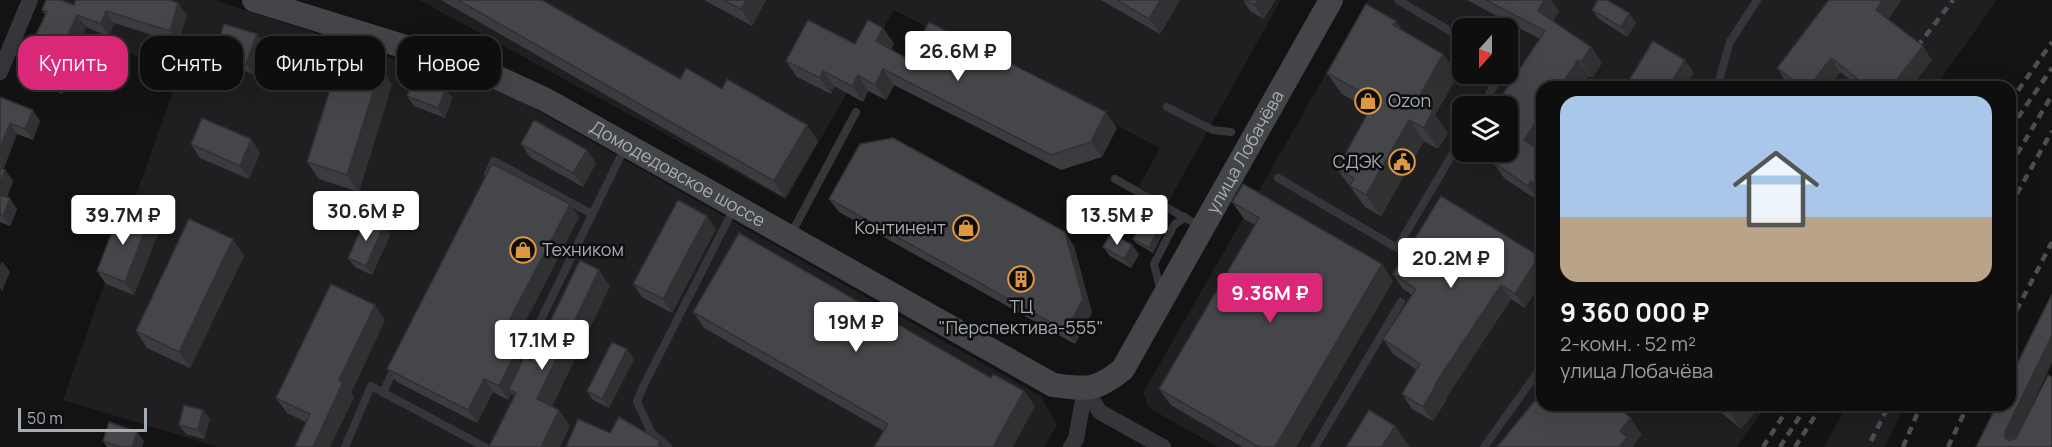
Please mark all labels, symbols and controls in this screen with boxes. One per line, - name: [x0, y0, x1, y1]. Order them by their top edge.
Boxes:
- north arrow: [1452, 18, 1518, 84]
- map controls: [1452, 18, 1518, 162]
- pin: 26.6M ₽: [903, 31, 1013, 82]
- chip: Купить: [18, 36, 128, 90]
- chip: Снять: [140, 36, 243, 90]
- chip: Фильтры: [255, 36, 385, 90]
- chip: Новое: [397, 36, 501, 90]
- text: 26.6M ₽: [919, 37, 997, 64]
- street label: улица Лобачёва: [1200, 85, 1289, 218]
- shop icon: Ozon: [1353, 86, 1383, 116]
- place label: Ozon: [1388, 88, 1431, 112]
- button: layers: [1452, 96, 1518, 162]
- street label: Домодедовское шоссе: [586, 114, 770, 232]
- icon: home: [1722, 135, 1830, 243]
- public building icon: СДЭК: [1387, 147, 1417, 177]
- place label: СДЭК: [1333, 149, 1382, 173]
- pin: 30.6M ₽: [311, 191, 421, 242]
- pin: 39.7M ₽: [68, 195, 178, 246]
- pin: 13.5M ₽: [1062, 195, 1172, 246]
- text: 30.6M ₽: [327, 197, 405, 224]
- text: 39.7M ₽: [85, 201, 161, 228]
- text: 13.5M ₽: [1081, 201, 1153, 228]
- shop icon: Континент: [951, 213, 981, 243]
- place label: Континент: [854, 215, 946, 239]
- shop icon: Техником: [508, 235, 538, 265]
- place label: Техником: [542, 237, 624, 261]
- pin: 20.2M ₽: [1396, 238, 1506, 289]
- text: 20.2M ₽: [1412, 244, 1490, 271]
- building icon: ТЦ "Перспектива-555": [1006, 264, 1036, 294]
- pin: 9.36M ₽: [1215, 273, 1325, 324]
- text: 9.36M ₽: [1231, 279, 1309, 306]
- place label: ТЦ "Перспектива-555": [938, 294, 1104, 339]
- text: 9 360 000 ₽: [1560, 294, 1709, 330]
- pin: 19M ₽: [814, 302, 898, 353]
- text: 19M ₽: [828, 308, 884, 335]
- pin: 17.1M ₽: [487, 320, 597, 371]
- text: 17.1M ₽: [509, 326, 575, 353]
- text: 2-комн. · 52 m²: [1560, 330, 1696, 357]
- text: улица Лобачёва: [1560, 357, 1713, 384]
- scale bar: [18, 405, 147, 432]
- text: 50 m: [27, 407, 63, 429]

